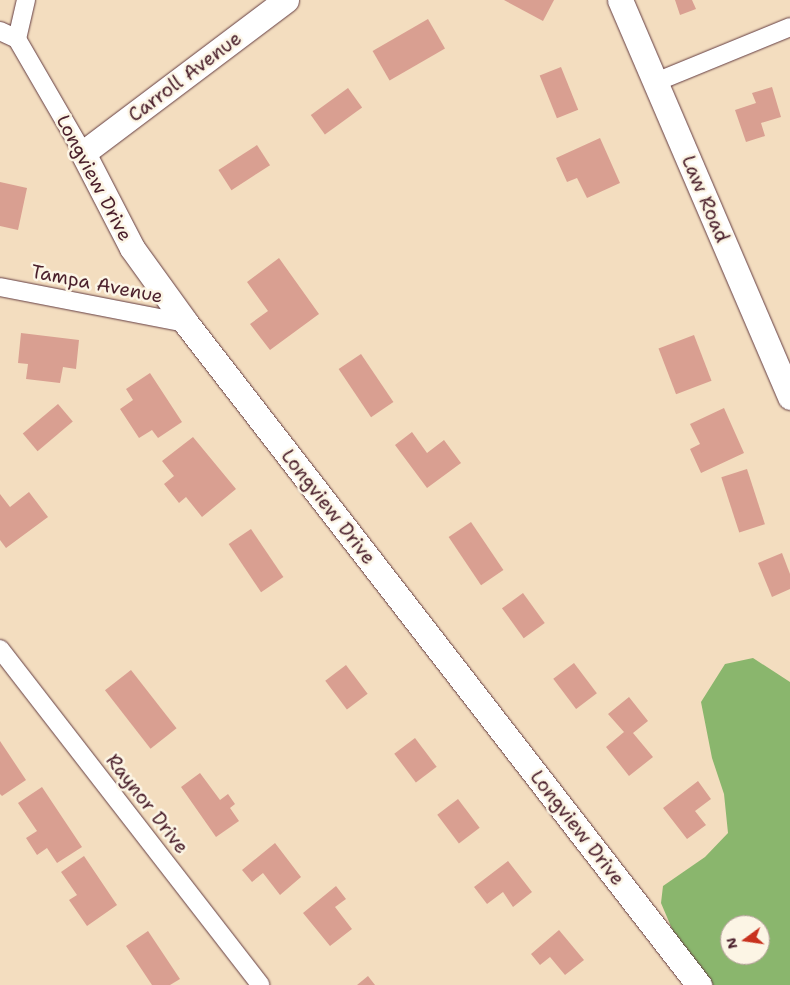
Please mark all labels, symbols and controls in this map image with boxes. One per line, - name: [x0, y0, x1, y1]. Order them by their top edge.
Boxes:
- street label: Carroll Avenue: [124, 27, 246, 127]
- street label: Longview Drive: [51, 111, 137, 245]
- street label: Law Road: [676, 152, 734, 246]
- street label: Tampa Avenue: [29, 260, 165, 308]
- street label: Longview Drive: [276, 445, 380, 569]
- street label: Raynor Drive: [101, 750, 193, 858]
- street label: Longview Drive: [525, 766, 629, 890]
- north arrow: [720, 915, 770, 965]
- text: N: [721, 936, 741, 951]

